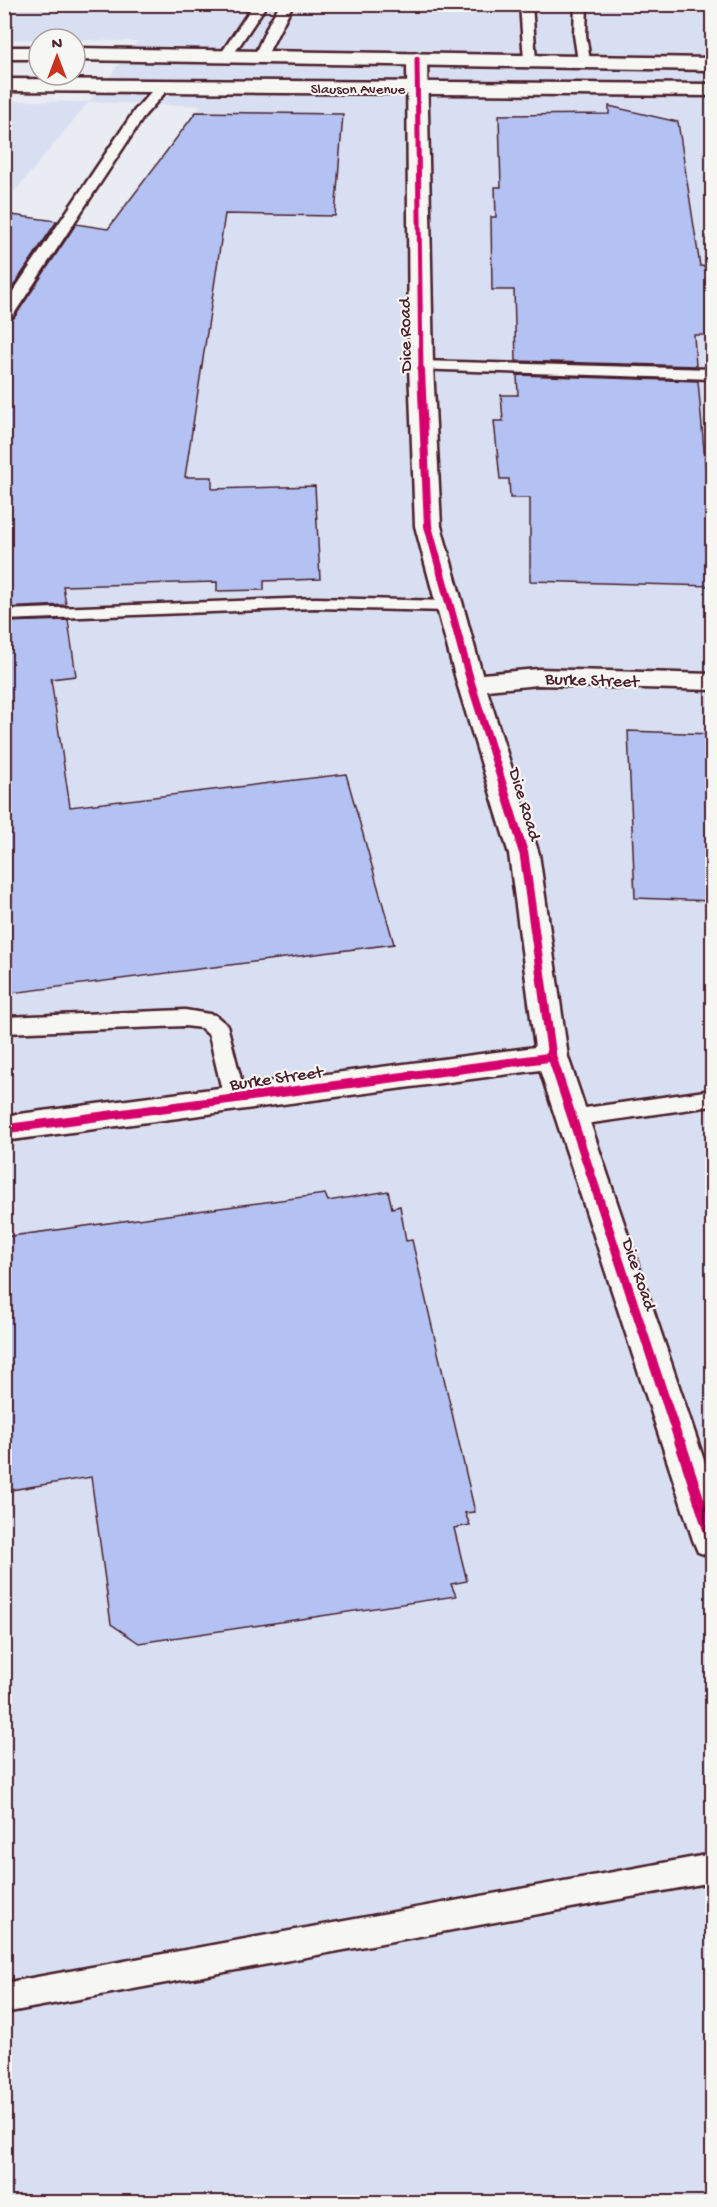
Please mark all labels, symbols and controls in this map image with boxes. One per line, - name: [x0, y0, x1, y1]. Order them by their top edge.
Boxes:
- north arrow: [27, 27, 87, 87]
- text: N: [52, 36, 63, 55]
- street label: Slauson Avenue: [311, 81, 406, 99]
- street label: Dice Road: [395, 296, 418, 373]
- street label: Burke Street: [544, 669, 641, 694]
- street label: Dice Road: [502, 765, 545, 845]
- street label: Burke Street: [228, 1062, 326, 1097]
- street label: Dice Road: [615, 1235, 660, 1315]

